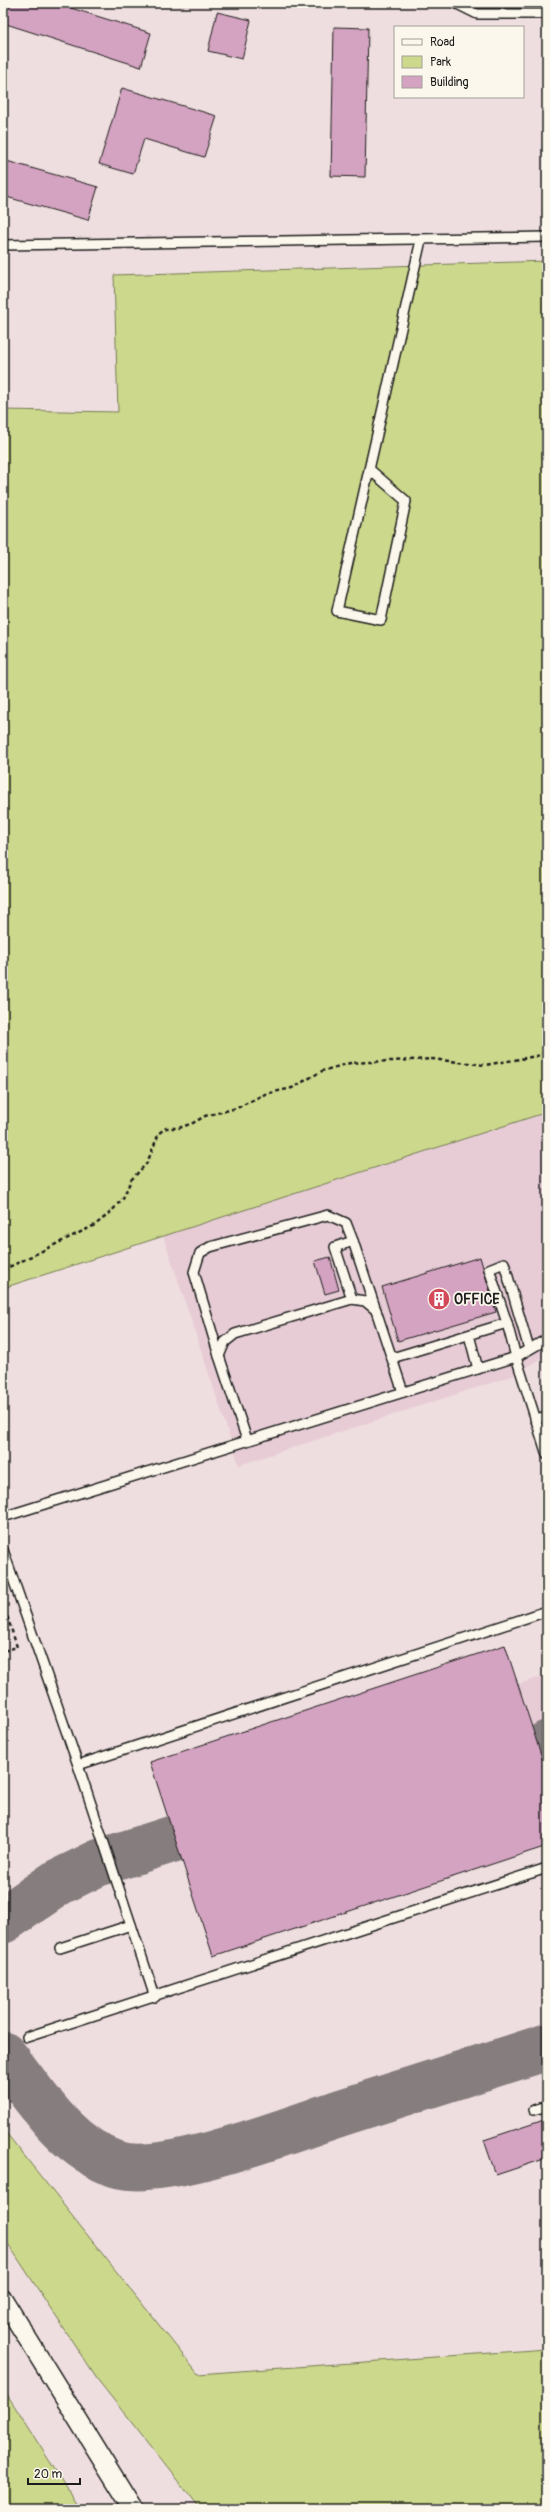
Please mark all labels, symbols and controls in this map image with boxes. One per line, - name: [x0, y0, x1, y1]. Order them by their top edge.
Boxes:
- legend: [394, 26, 524, 98]
- text: Road: [430, 35, 455, 50]
- text: Park: [430, 55, 451, 70]
- text: Building: [430, 75, 469, 90]
- building icon: OFFICE: [426, 1286, 452, 1312]
- place label: OFFICE: [454, 1291, 500, 1308]
- scale bar: [28, 2460, 80, 2486]
- text: 20 m: [34, 2467, 63, 2482]

